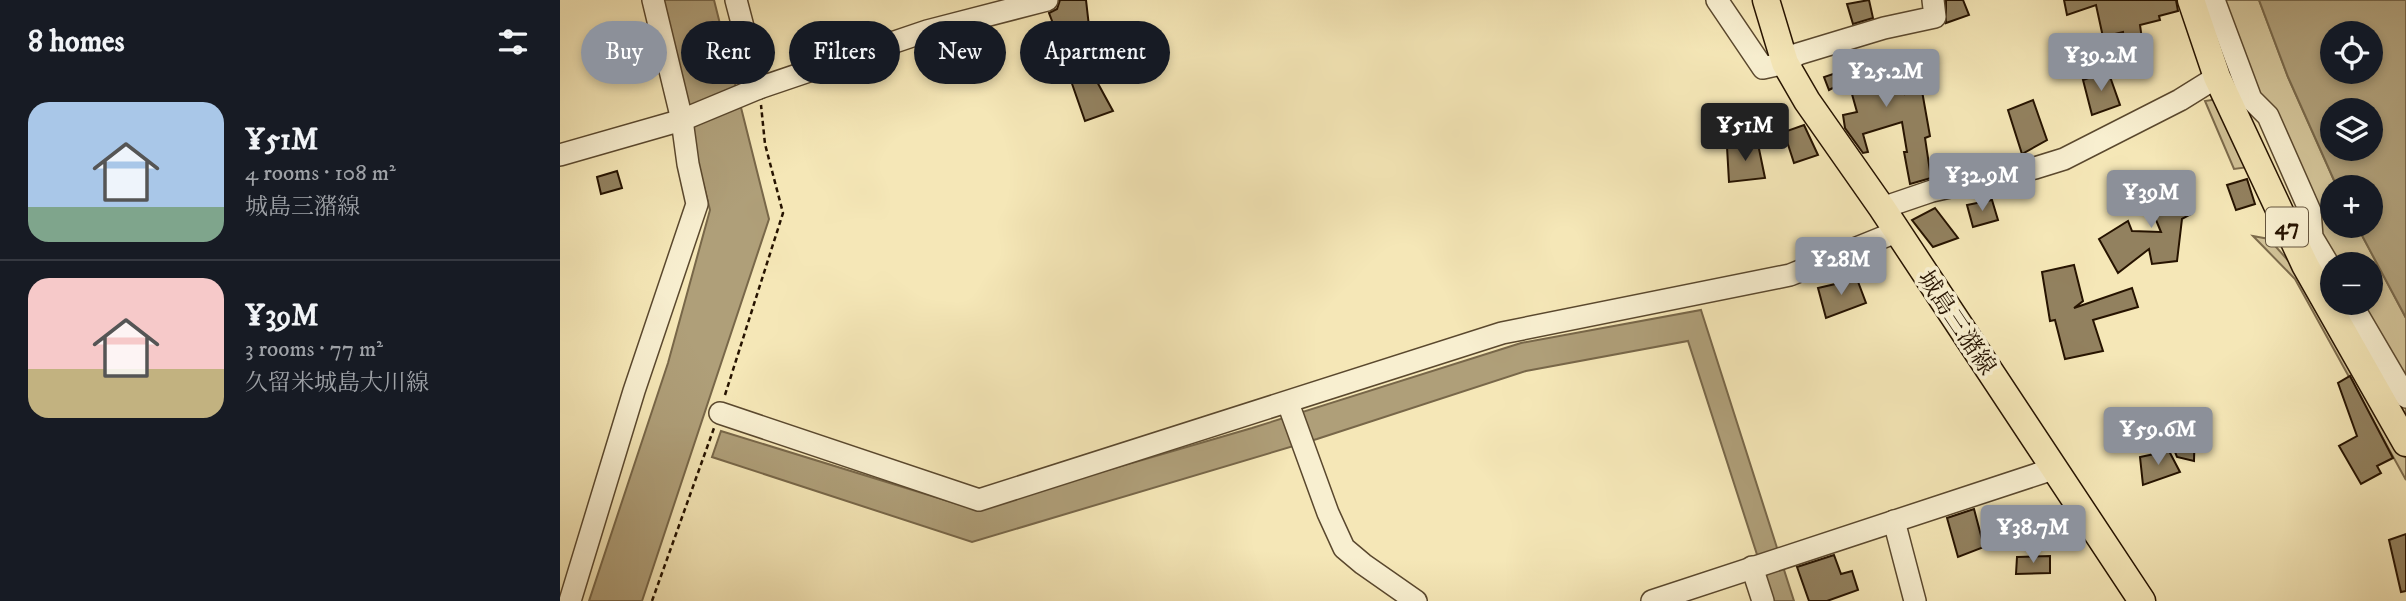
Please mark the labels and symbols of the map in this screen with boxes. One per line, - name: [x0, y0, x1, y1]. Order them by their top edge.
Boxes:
- pin: ¥39.2M: [2044, 34, 2158, 93]
- pin: ¥25.2M: [1829, 50, 1943, 109]
- pin: ¥51M: [1704, 104, 1786, 163]
- pin: ¥32.9M: [1925, 154, 2039, 213]
- pin: ¥39M: [2110, 170, 2192, 230]
- road number: 47: [2266, 208, 2308, 246]
- pin: ¥28M: [1800, 238, 1882, 297]
- street label: 城島三潴線: [1910, 265, 2002, 381]
- pin: ¥59.6M: [2101, 407, 2215, 467]
- pin: ¥38.7M: [1976, 505, 2090, 565]

